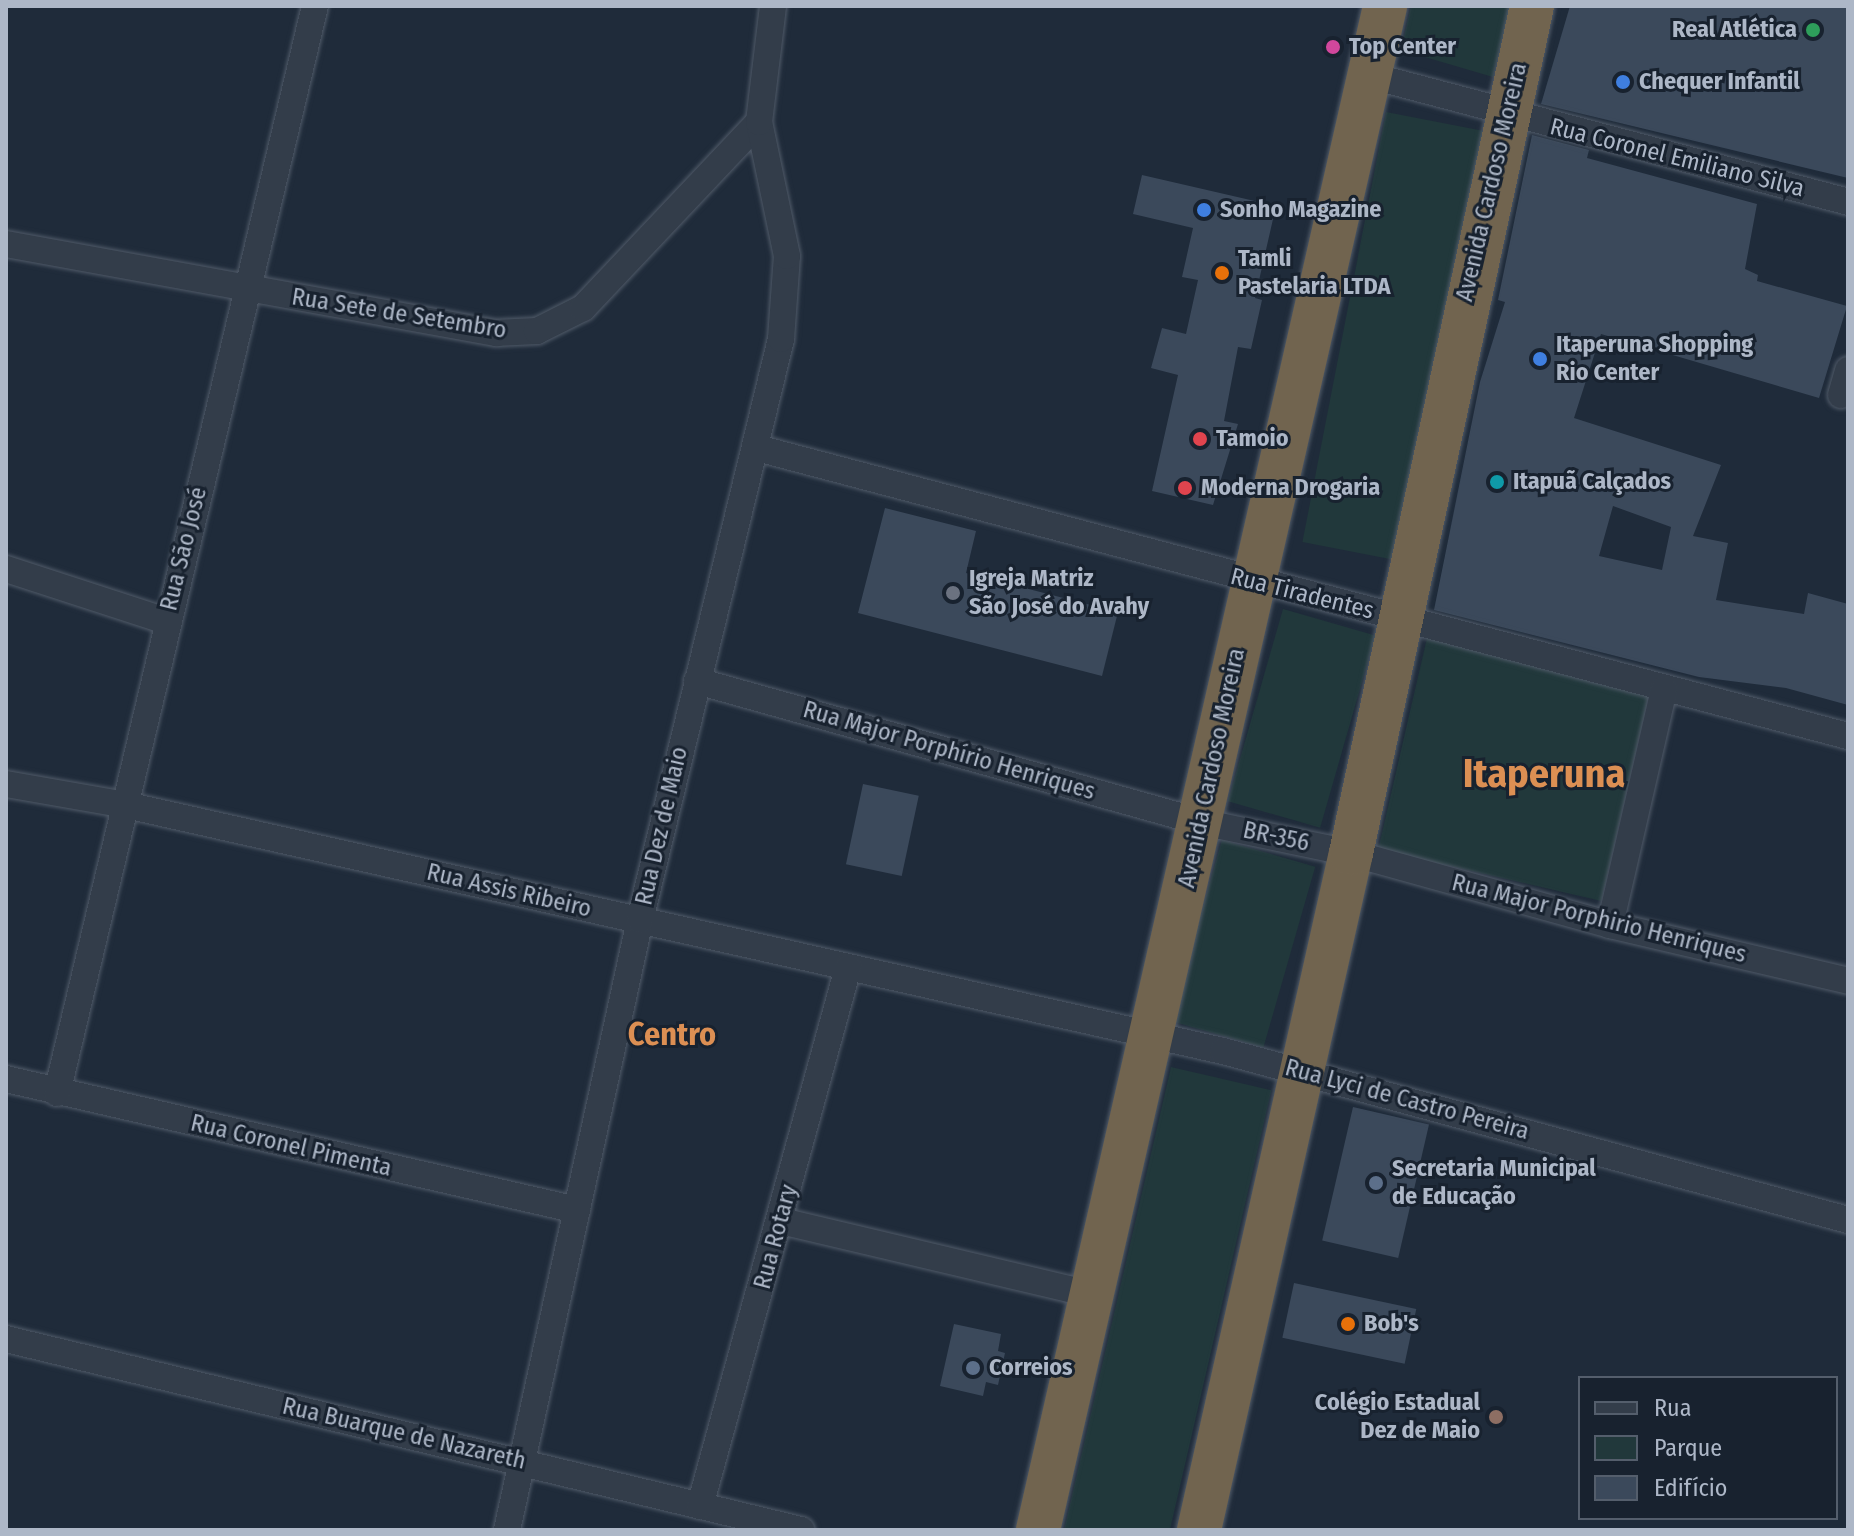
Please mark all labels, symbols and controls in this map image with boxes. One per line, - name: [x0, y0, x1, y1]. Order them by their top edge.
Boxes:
- place label: Real Atlética: [1672, 16, 1797, 44]
- marker: Real Atlética: [1804, 21, 1822, 39]
- place label: Top Center: [1349, 33, 1456, 61]
- marker: Top Center: [1324, 38, 1342, 56]
- street label: Avenida Cardoso Moreira: [1451, 60, 1533, 304]
- place label: Chequer Infantil: [1639, 68, 1800, 96]
- marker: Chequer Infantil: [1614, 73, 1632, 91]
- street label: Rua Coronel Emiliano Silva: [1547, 112, 1807, 204]
- place label: Sonho Magazine: [1220, 196, 1381, 224]
- marker: Sonho Magazine: [1195, 201, 1213, 219]
- place label: Tamli Pastelaria LTDA: [1238, 245, 1390, 301]
- marker: Tamli Pastelaria LTDA: [1213, 264, 1231, 282]
- street label: Rua Sete de Setembro: [290, 283, 508, 345]
- place label: Itaperuna Shopping Rio Center: [1556, 331, 1753, 387]
- marker: Itaperuna Shopping Rio Center: [1531, 350, 1549, 368]
- place label: Tamoio: [1216, 425, 1289, 453]
- marker: Tamoio: [1191, 430, 1209, 448]
- place label: Itapuã Calçados: [1513, 468, 1671, 496]
- marker: Itapuã Calçados: [1488, 473, 1506, 491]
- place label: Moderna Drogaria: [1201, 474, 1380, 502]
- marker: Moderna Drogaria: [1176, 479, 1194, 497]
- street label: Rua São José: [155, 484, 213, 614]
- street label: Rua Tiradentes: [1227, 562, 1377, 626]
- place label: Igreja Matriz São José do Avahy: [969, 565, 1149, 621]
- marker: Igreja Matriz São José do Avahy: [944, 584, 962, 602]
- street label: Avenida Cardoso Moreira: [1173, 646, 1251, 890]
- street label: Rua Major Porphírio Henriques: [800, 695, 1098, 807]
- street label: Rua Dez de Maio: [630, 744, 694, 908]
- district label: Itaperuna: [1463, 750, 1625, 798]
- street label: BR-356: [1240, 816, 1312, 858]
- street label: Rua Assis Ribeiro: [424, 858, 594, 924]
- street label: Rua Major Porphirio Henriques: [1449, 868, 1749, 970]
- district label: Centro: [628, 1015, 716, 1053]
- street label: Rua Lyci de Castro Pereira: [1282, 1054, 1532, 1146]
- street label: Rua Coronel Pimenta: [188, 1109, 394, 1183]
- place label: Secretaria Municipal de Educação: [1392, 1155, 1596, 1211]
- marker: Secretaria Municipal de Educação: [1367, 1174, 1385, 1192]
- street label: Rua Rotary: [748, 1182, 804, 1292]
- place label: Bob's: [1364, 1310, 1419, 1338]
- marker: Bob's: [1339, 1315, 1357, 1333]
- place label: Correios: [989, 1354, 1073, 1382]
- marker: Correios: [964, 1359, 982, 1377]
- legend: [1578, 1376, 1838, 1520]
- place label: Colégio Estadual Dez de Maio: [1315, 1389, 1480, 1445]
- street label: Rua Buarque de Nazareth: [280, 1392, 528, 1476]
- text: Rua: [1654, 1394, 1691, 1422]
- marker: Colégio Estadual Dez de Maio: [1487, 1408, 1505, 1426]
- text: Parque: [1654, 1434, 1722, 1462]
- text: Edifício: [1654, 1474, 1727, 1502]

